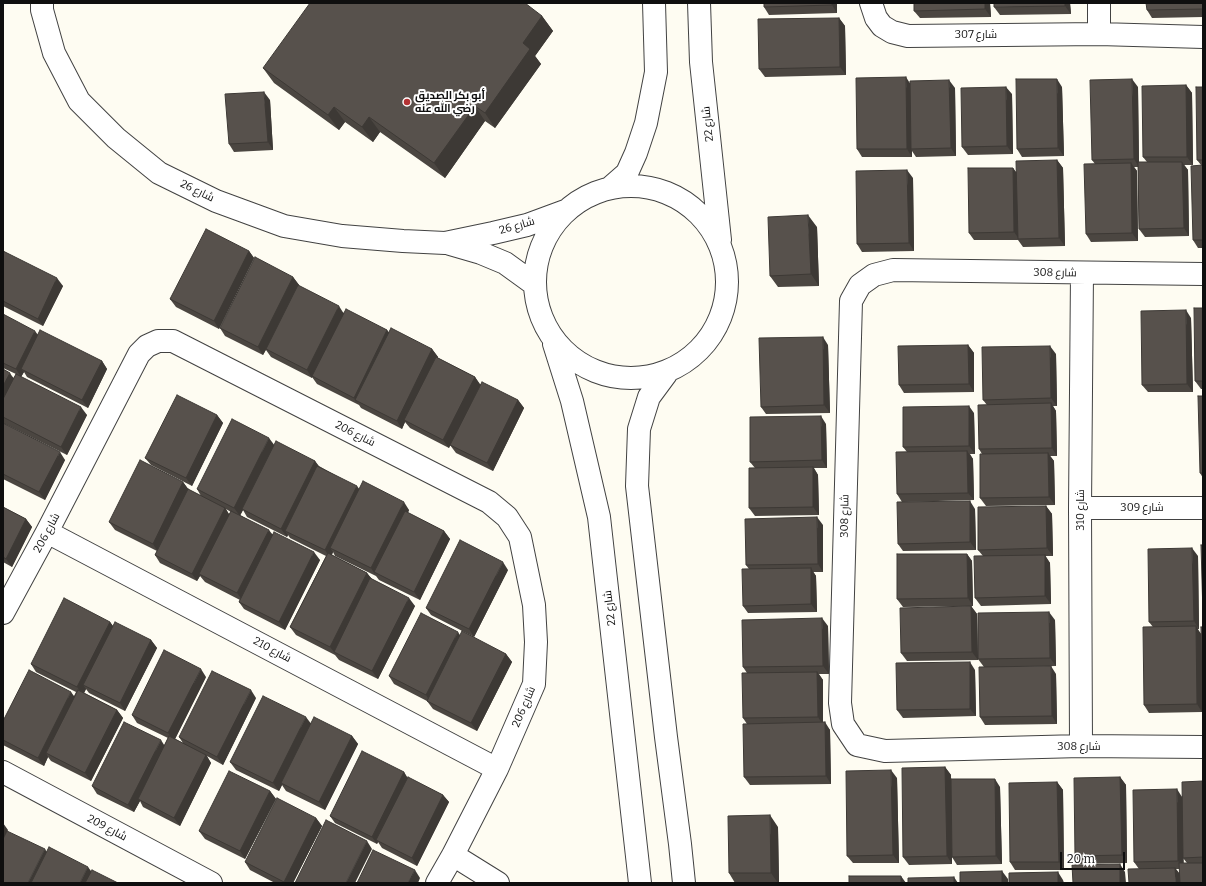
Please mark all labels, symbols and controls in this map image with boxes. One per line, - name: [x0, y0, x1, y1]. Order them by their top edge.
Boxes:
- street label: شارع 307: [955, 28, 997, 42]
- place label: أبو بكر الصديق رضي الله عنه: [415, 89, 485, 115]
- marker: أبو بكر الصديق رضي الله عنه: [402, 97, 412, 107]
- street label: شارع 22: [700, 106, 716, 142]
- street label: شارع 26: [178, 177, 216, 205]
- street label: شارع 26: [498, 215, 536, 237]
- street label: شارع 308: [1033, 266, 1077, 280]
- street label: شارع 206: [333, 418, 377, 450]
- street label: شارع 310: [1074, 489, 1088, 531]
- street label: شارع 308: [838, 494, 852, 538]
- street label: شارع 309: [1120, 501, 1164, 515]
- street label: شارع 206: [31, 511, 63, 555]
- street label: شارع 22: [601, 590, 619, 626]
- street label: شارع 210: [251, 635, 293, 665]
- street label: شارع 206: [510, 685, 538, 729]
- street label: شارع 308: [1057, 740, 1101, 754]
- street label: شارع 209: [85, 812, 129, 844]
- scale bar: [1062, 844, 1127, 870]
- text: 20 m: [1067, 852, 1095, 866]

